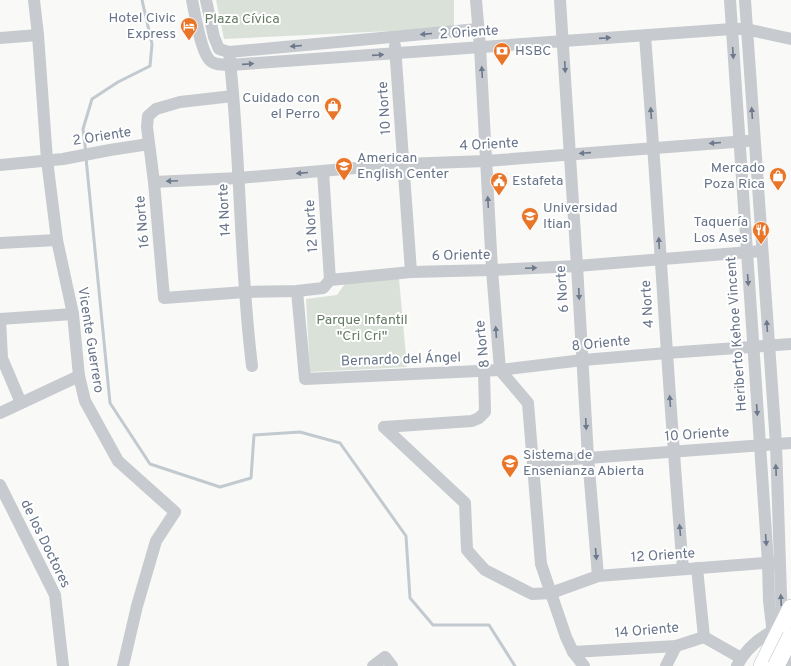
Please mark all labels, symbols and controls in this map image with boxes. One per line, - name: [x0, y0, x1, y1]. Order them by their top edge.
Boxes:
- place label: Hotel Civic Express: [109, 10, 176, 43]
- park label: Plaza Cívica: [204, 11, 280, 28]
- hotel icon: Hotel Civic Express: [179, 16, 199, 41]
- street label: 2 Oriente: [439, 22, 499, 44]
- one-way arrow: [420, 31, 432, 37]
- one-way arrow: [599, 35, 611, 42]
- bank icon: HSBC: [492, 41, 512, 66]
- one-way arrow: [290, 42, 302, 49]
- place label: HSBC: [515, 43, 551, 60]
- one-way arrow: [730, 47, 737, 59]
- one-way arrow: [372, 51, 384, 58]
- one-way arrow: [242, 60, 254, 67]
- one-way arrow: [561, 61, 568, 73]
- one-way arrow: [478, 66, 485, 78]
- street label: 10 Norte: [375, 81, 395, 135]
- place label: Cuidado con el Perro: [242, 90, 320, 123]
- shop icon: Cuidado con el Perro: [323, 96, 343, 121]
- one-way arrow: [749, 106, 756, 119]
- one-way arrow: [648, 107, 655, 119]
- street label: 2 Oriente: [71, 124, 133, 150]
- street label: 4 Oriente: [459, 135, 519, 155]
- one-way arrow: [709, 140, 721, 146]
- place label: American English Center: [357, 150, 450, 183]
- one-way arrow: [579, 150, 592, 157]
- school or university icon: American English Center: [334, 156, 354, 181]
- place label: Mercado Poza Rica: [704, 160, 765, 193]
- shop icon: Mercado Poza Rica: [768, 166, 788, 191]
- one-way arrow: [296, 169, 308, 176]
- public building icon: Estafeta: [489, 171, 509, 196]
- place label: Estafeta: [512, 173, 563, 190]
- one-way arrow: [166, 178, 179, 185]
- street label: 14 Norte: [215, 183, 235, 237]
- street label: 16 Norte: [132, 195, 154, 249]
- one-way arrow: [485, 195, 491, 208]
- street label: 12 Norte: [302, 199, 322, 253]
- place label: Universidad Itian: [543, 200, 618, 233]
- school or university icon: Universidad Itian: [520, 206, 540, 231]
- place label: Taquería Los Ases: [693, 214, 748, 247]
- restaurant icon: Taquería Los Ases: [751, 220, 771, 245]
- one-way arrow: [656, 237, 663, 249]
- street label: 6 Oriente: [431, 247, 491, 265]
- street label: Heriberto Kehoe Vincent: [723, 256, 751, 412]
- one-way arrow: [525, 265, 537, 272]
- street label: 6 Norte: [553, 265, 573, 313]
- one-way arrow: [745, 274, 752, 286]
- street label: 4 Norte: [638, 279, 658, 329]
- street label: Vicente Guerrero: [73, 286, 107, 394]
- one-way arrow: [575, 288, 582, 300]
- park label: Parque Infantil "Cri Cri": [316, 312, 408, 345]
- street label: 8 Norte: [472, 319, 494, 369]
- one-way arrow: [764, 320, 771, 332]
- one-way arrow: [493, 326, 500, 338]
- street label: 8 Oriente: [571, 332, 631, 356]
- street label: Bernardo del Ángel: [341, 348, 461, 371]
- one-way arrow: [666, 395, 673, 407]
- one-way arrow: [754, 404, 761, 416]
- one-way arrow: [583, 418, 589, 431]
- street label: 10 Oriente: [664, 424, 730, 446]
- place label: Sistema de Ensenianza Abierta: [523, 447, 644, 480]
- school or university icon: Sistema de Ensenianza Abierta: [500, 453, 520, 478]
- one-way arrow: [773, 464, 780, 476]
- street label: de los Doctores: [16, 497, 74, 591]
- one-way arrow: [677, 524, 683, 536]
- one-way arrow: [763, 534, 770, 546]
- street label: 12 Oriente: [630, 545, 696, 567]
- one-way arrow: [593, 548, 600, 560]
- one-way arrow: [777, 594, 784, 606]
- street label: 14 Oriente: [614, 620, 680, 642]

